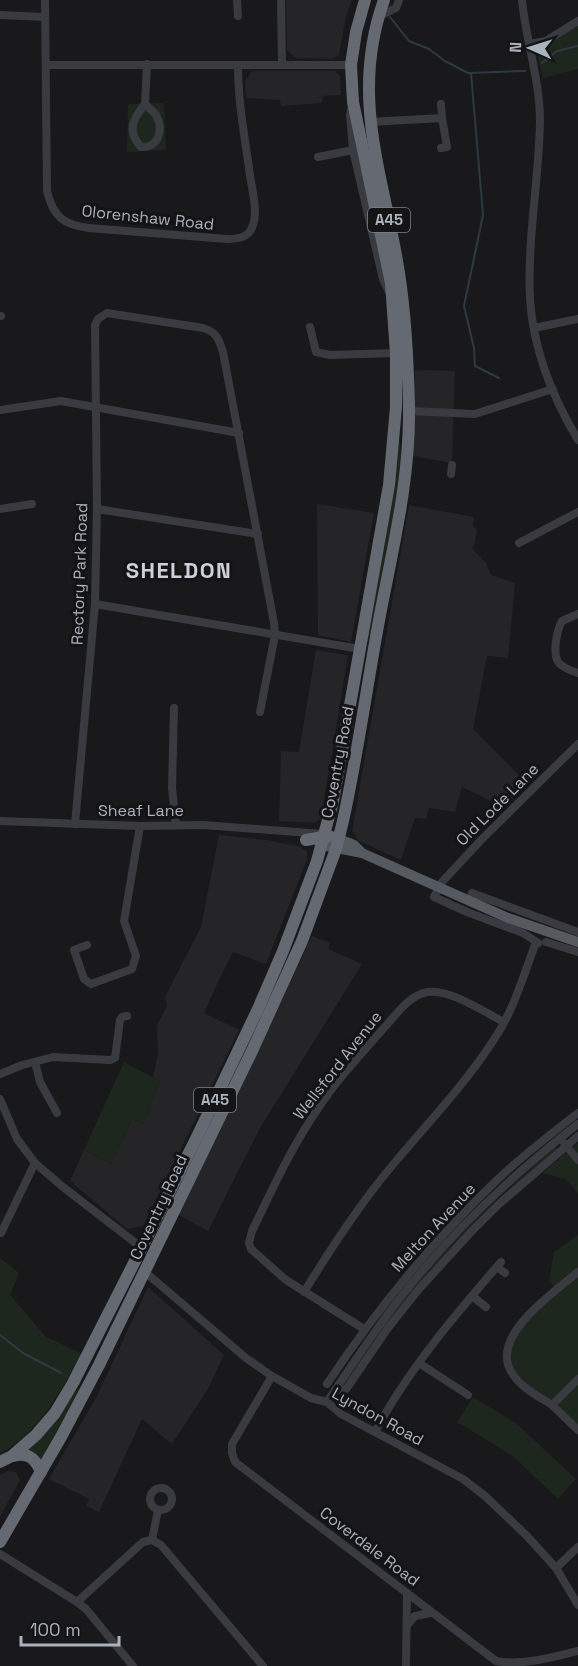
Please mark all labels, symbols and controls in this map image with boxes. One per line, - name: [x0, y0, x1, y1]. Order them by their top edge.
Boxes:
- north arrow: [500, 18, 560, 78]
- text: N: [505, 41, 526, 53]
- street label: Olorenshaw Road: [81, 200, 215, 235]
- road number: A45: [368, 208, 410, 232]
- street label: Rectory Park Road: [67, 502, 92, 646]
- district label: SHELDON: [126, 556, 232, 584]
- street label: Coventry Road: [316, 704, 359, 820]
- street label: Old Lode Lane: [451, 758, 543, 850]
- street label: Sheaf Lane: [98, 800, 184, 821]
- street label: Wellsford Avenue: [288, 1007, 386, 1124]
- road number: A45: [194, 1088, 236, 1112]
- street label: Coventry Road: [125, 1151, 192, 1263]
- street label: Melton Avenue: [387, 1178, 480, 1276]
- street label: Lyndon Road: [328, 1383, 427, 1450]
- street label: Coverdale Road: [316, 1502, 424, 1591]
- scale bar: [21, 1609, 118, 1647]
- text: 100 m: [30, 1618, 81, 1641]

